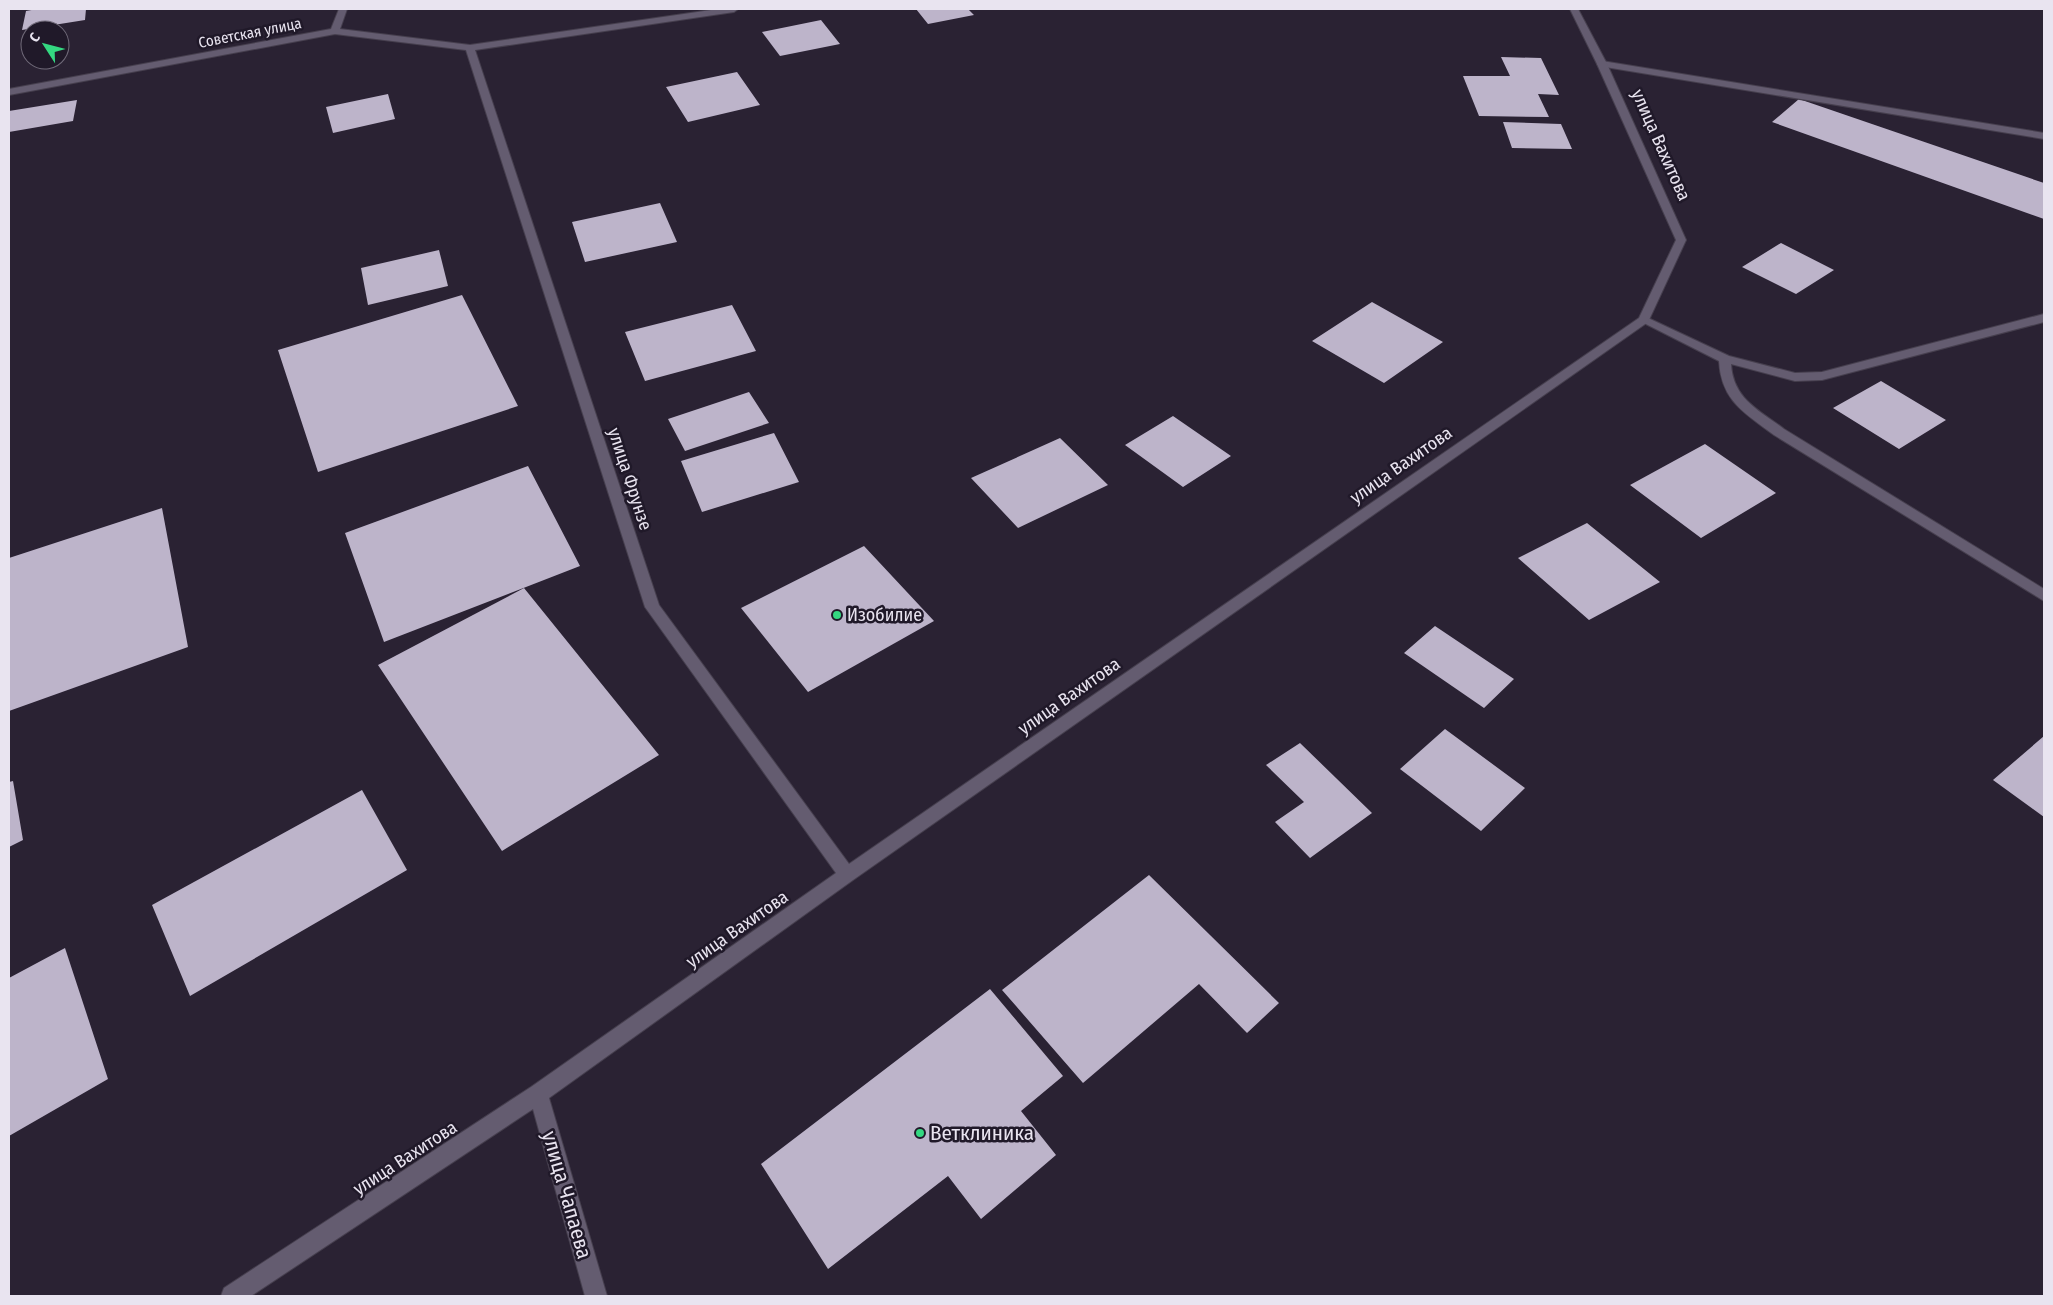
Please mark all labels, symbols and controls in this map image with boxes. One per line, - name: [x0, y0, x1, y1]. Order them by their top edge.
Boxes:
- street label: Советская улица: [197, 14, 303, 52]
- north arrow: [20, 20, 70, 70]
- text: С: [26, 29, 44, 46]
- street label: улица Вахитова: [1627, 86, 1695, 204]
- street label: улица Вахитова: [1346, 422, 1456, 508]
- street label: улица Фрунзе: [603, 425, 657, 533]
- place label: Изобилие: [847, 604, 922, 626]
- marker: Изобилие: [831, 609, 843, 621]
- street label: улица Вахитова: [1014, 653, 1124, 739]
- street label: улица Вахитова: [682, 886, 792, 972]
- street label: улица Вахитова: [349, 1116, 461, 1200]
- place label: Ветклиника: [930, 1120, 1034, 1146]
- marker: Ветклиника: [914, 1127, 926, 1139]
- street label: улица Чапаева: [536, 1128, 598, 1262]

